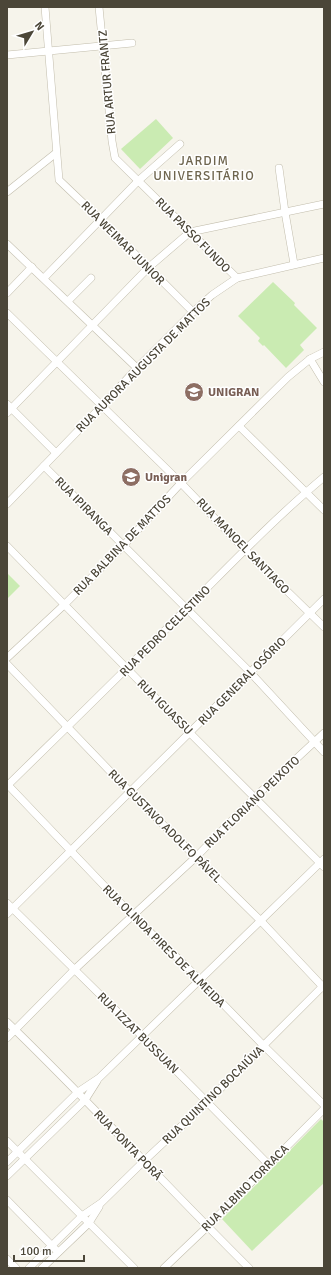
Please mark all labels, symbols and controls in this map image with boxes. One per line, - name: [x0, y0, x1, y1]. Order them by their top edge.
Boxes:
- north arrow: [12, 12, 52, 52]
- text: N: [32, 19, 47, 33]
- street label: RUA ARTUR FRANTZ: [95, 29, 120, 135]
- district label: JARDIM UNIVERSITÁRIO: [153, 153, 255, 184]
- street label: RUA PASSO FUNDO: [152, 195, 233, 276]
- street label: RUA WEIMAR JUNIOR: [78, 198, 168, 288]
- street label: RUA AURORA AUGUSTA DE MATTOS: [73, 295, 214, 436]
- school or university icon: UNIGRAN: [183, 381, 205, 403]
- place label: UNIGRAN: [208, 385, 259, 400]
- school or university icon: Unigran: [120, 466, 142, 488]
- place label: Unigran: [145, 470, 187, 485]
- street label: RUA IPIRANGA: [51, 474, 116, 539]
- street label: RUA BALBINA DE MATTOS: [70, 492, 175, 599]
- street label: RUA MANOEL SANTIAGO: [193, 495, 293, 598]
- street label: RUA PEDRO CELESTINO: [117, 583, 214, 680]
- street label: RUA GENERAL OSÓRIO: [195, 634, 290, 729]
- street label: RUA IGUASSU: [134, 676, 196, 738]
- street label: RUA FLORIANO PEIXOTO: [202, 753, 303, 852]
- street label: RUA GUSTAVO ADOLFO PÁVEL: [105, 766, 225, 886]
- street label: RUA OLINDA PIRES DE ALMEIDA: [99, 882, 229, 1011]
- street label: RUA IZZAT BUSSUAN: [94, 990, 181, 1077]
- street label: RUA QUINTINO BOCAIÚVA: [159, 1043, 268, 1148]
- street label: RUA PONTA PORÃ: [90, 1107, 165, 1184]
- street label: RUA ALBINO TORRACA: [199, 1141, 293, 1235]
- scale bar: [14, 1237, 84, 1263]
- text: 100 m: [20, 1244, 52, 1259]

